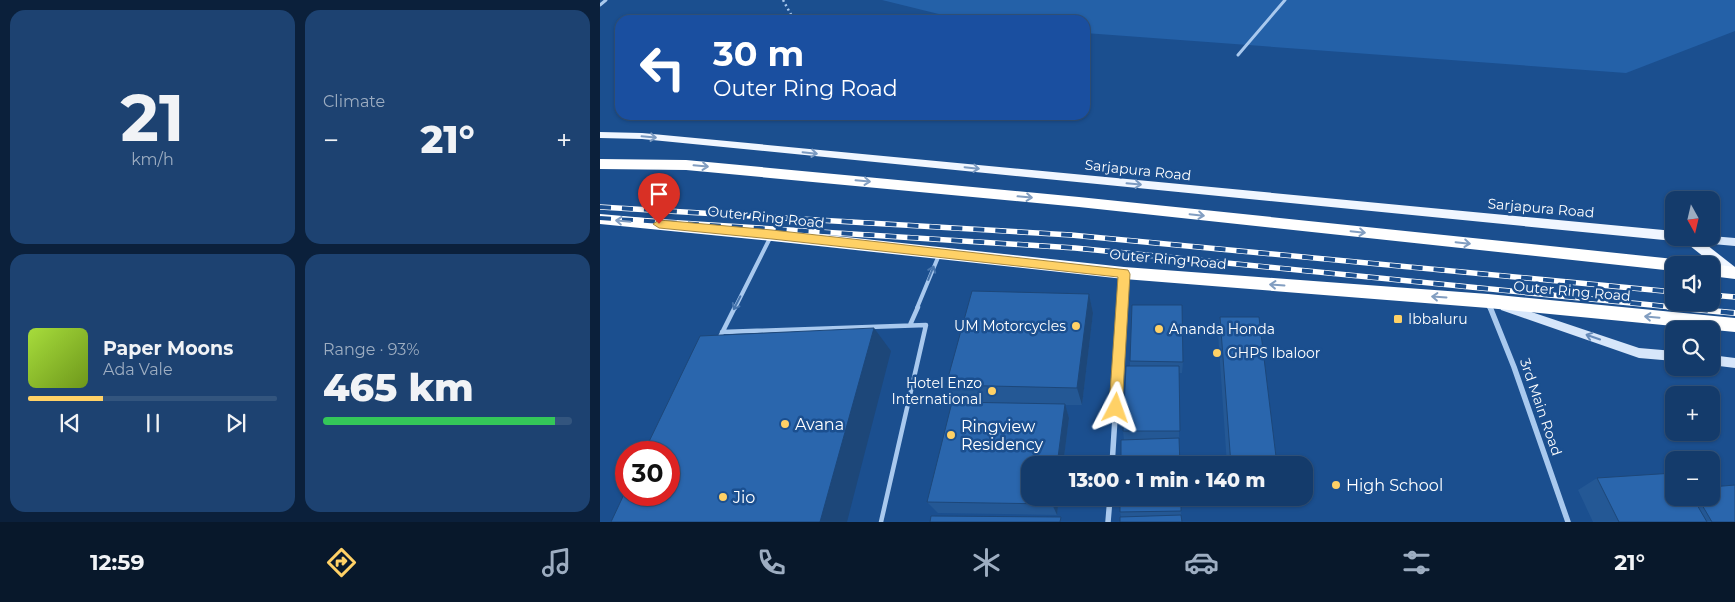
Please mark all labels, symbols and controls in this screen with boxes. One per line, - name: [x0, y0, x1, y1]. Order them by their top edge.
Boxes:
- text: 30 m: [713, 32, 804, 75]
- icon: left: [630, 35, 695, 100]
- text: Outer Ring Road: [713, 75, 898, 102]
- text: 21: [121, 78, 184, 157]
- text: Climate: [323, 92, 385, 111]
- text: 21°: [421, 116, 475, 163]
- text: −: [323, 123, 339, 157]
- text: +: [556, 123, 572, 157]
- one-way arrow: [640, 132, 656, 142]
- one-way arrow: [802, 148, 818, 157]
- text: km/h: [131, 150, 174, 169]
- street label: Sarjapura Road: [1084, 155, 1192, 185]
- one-way arrow: [693, 161, 709, 171]
- one-way arrow: [964, 164, 980, 173]
- pin: [638, 173, 680, 224]
- one-way arrow: [855, 177, 871, 186]
- one-way arrow: [1126, 179, 1142, 189]
- icon: arrive: [645, 180, 673, 208]
- north arrow: [1665, 191, 1720, 246]
- map controls: [1665, 191, 1720, 506]
- one-way arrow: [1016, 192, 1032, 201]
- street label: Sarjapura Road: [1487, 194, 1595, 222]
- street label: Outer Ring Road: [707, 202, 825, 232]
- one-way arrow: [1189, 210, 1205, 220]
- one-way arrow: [615, 216, 631, 226]
- one-way arrow: [1350, 227, 1366, 237]
- one-way arrow: [1455, 238, 1471, 248]
- street label: Outer Ring Road: [1109, 245, 1227, 273]
- button: sound: [1665, 256, 1720, 311]
- one-way arrow: [928, 266, 937, 281]
- street label: Outer Ring Road: [1513, 277, 1631, 305]
- one-way arrow: [1269, 280, 1285, 290]
- one-way arrow: [1431, 292, 1447, 302]
- one-way arrow: [732, 295, 741, 310]
- place label: Ibbaluru: [1408, 310, 1468, 328]
- one-way arrow: [1644, 312, 1660, 321]
- marker: Ibbaluru: [1392, 313, 1404, 325]
- place label: UM Motorcycles: [954, 317, 1066, 335]
- marker: UM Motorcycles: [1070, 320, 1082, 332]
- place label: Ananda Honda: [1169, 320, 1275, 338]
- button: search: [1665, 321, 1720, 376]
- marker: Ananda Honda: [1153, 323, 1165, 335]
- one-way arrow: [1586, 332, 1601, 341]
- text: Paper Moons: [103, 337, 233, 360]
- text: Range · 93%: [323, 340, 420, 359]
- place label: GHPS Ibaloor: [1227, 344, 1321, 362]
- marker: GHPS Ibaloor: [1211, 347, 1223, 359]
- street label: 3rd Main Road: [1516, 356, 1566, 458]
- text: Ada Vale: [103, 360, 173, 379]
- text: 465 km: [323, 364, 474, 411]
- place label: Hotel Enzo International: [891, 374, 982, 408]
- position arrow: [1089, 381, 1141, 433]
- marker: Hotel Enzo International: [986, 385, 998, 397]
- button: +: [1665, 386, 1720, 441]
- icon: previous: [56, 409, 84, 437]
- icon: pause: [139, 409, 167, 437]
- icon: next: [222, 409, 250, 437]
- place label: Avana: [795, 415, 844, 434]
- place label: Ringview Residency: [961, 417, 1044, 454]
- marker: Avana: [779, 418, 791, 430]
- marker: Ringview Residency: [945, 429, 957, 441]
- speed limit sign: 30: [615, 441, 680, 506]
- button: −: [1665, 451, 1720, 506]
- text: 13:00 · 1 min · 140 m: [1069, 469, 1265, 492]
- place label: High School: [1346, 476, 1443, 495]
- marker: High School: [1330, 479, 1342, 491]
- place label: Jio: [732, 488, 755, 507]
- marker: Jio: [717, 491, 729, 503]
- icon: directions: [324, 545, 359, 580]
- icon: music: [539, 545, 574, 580]
- icon: phone: [754, 545, 789, 580]
- icon: climate: [969, 545, 1004, 580]
- icon: car: [1184, 545, 1219, 580]
- icon: filters: [1399, 545, 1434, 580]
- text: 12:59: [90, 549, 144, 576]
- text: 21°: [1614, 549, 1645, 576]

